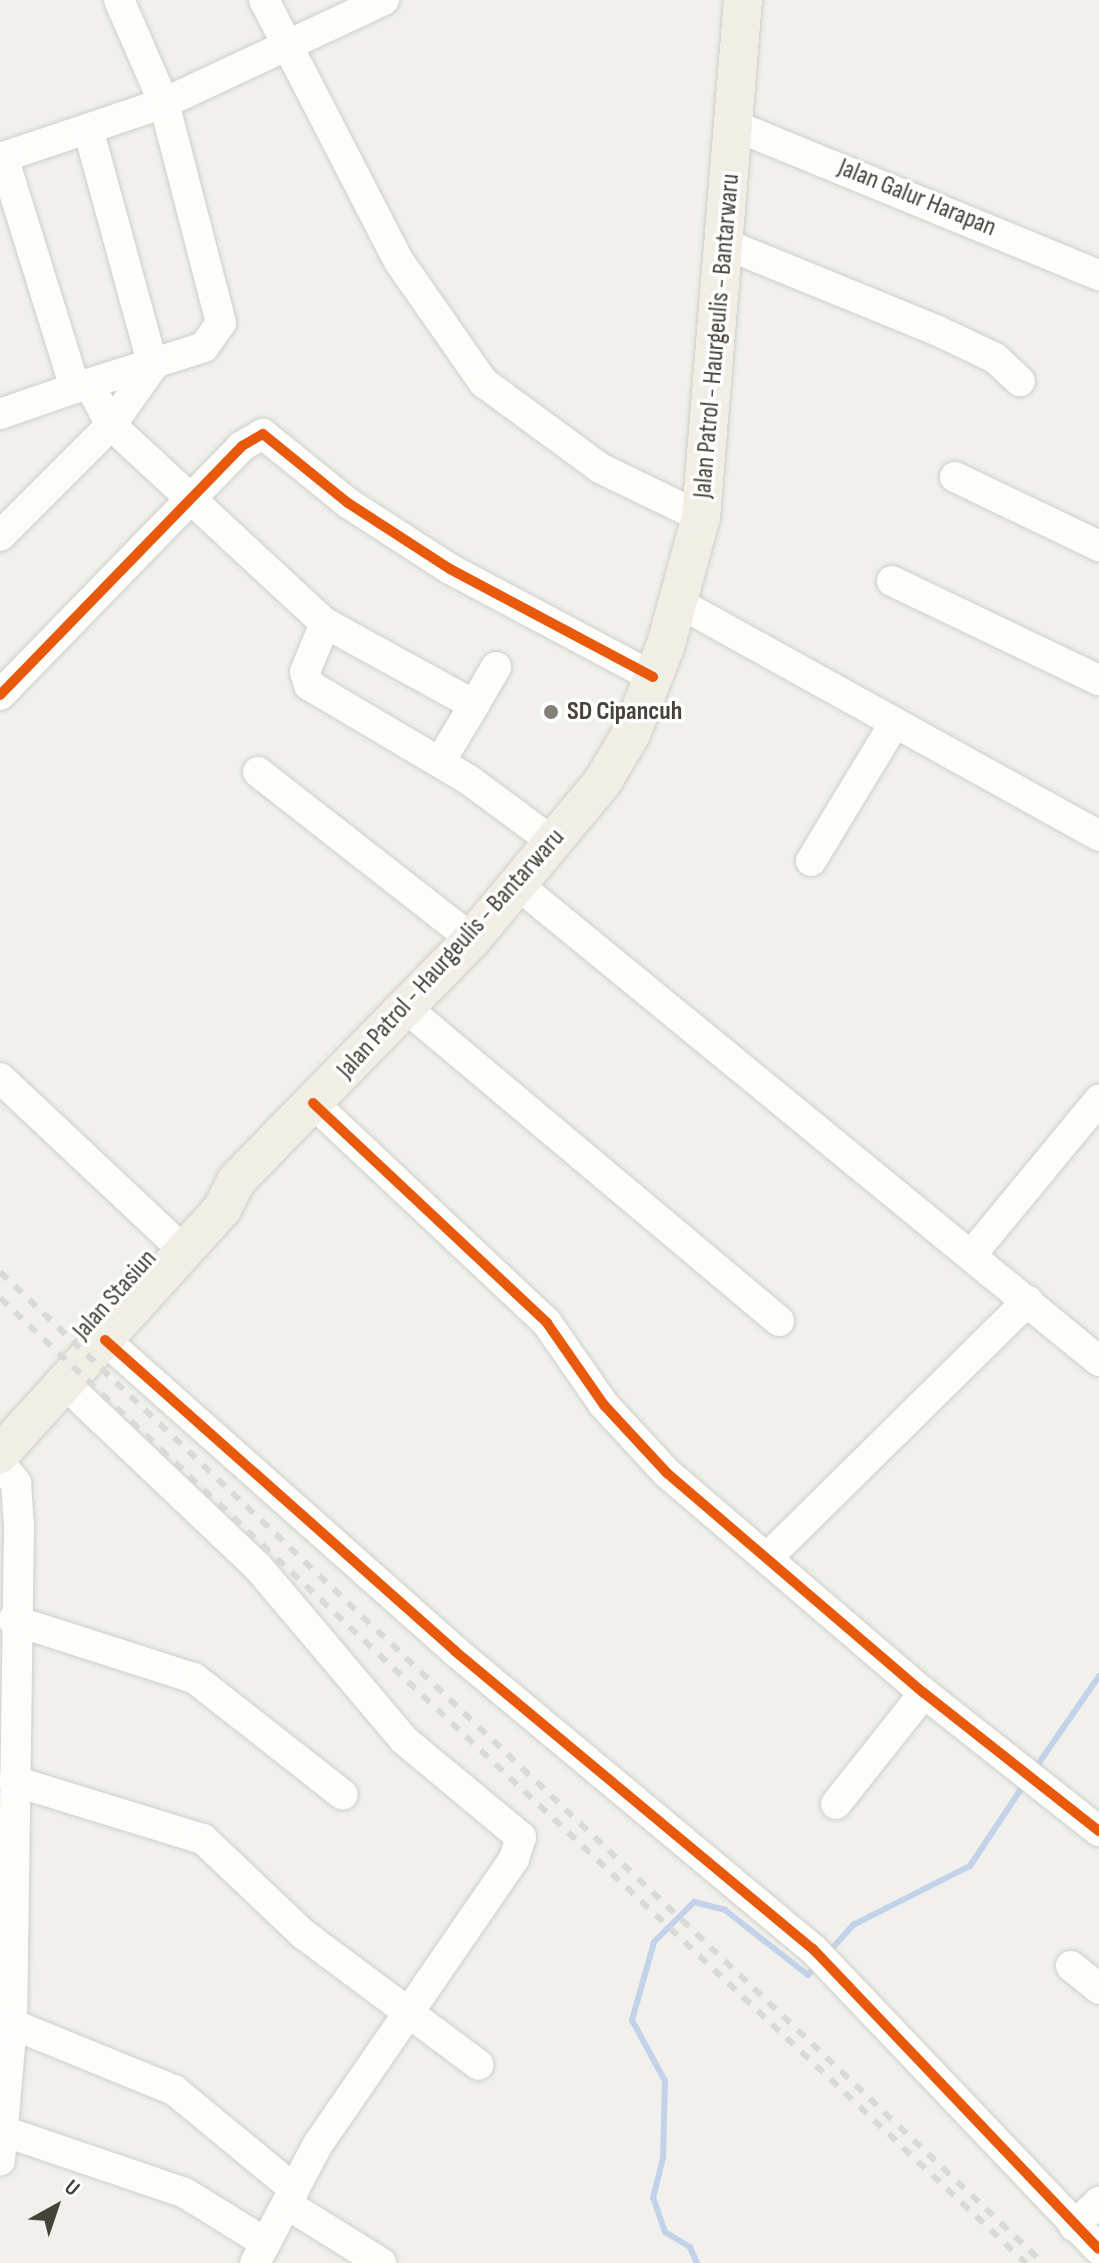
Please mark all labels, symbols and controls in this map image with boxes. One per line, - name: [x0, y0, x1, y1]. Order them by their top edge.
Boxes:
- street label: Jalan Galur Harapan: [833, 152, 1001, 244]
- street label: Jalan Patrol - Haurgeulis - Bantarwaru: [687, 172, 747, 500]
- place label: SD Cipancuh: [567, 696, 682, 728]
- marker: SD Cipancuh: [542, 703, 560, 721]
- street label: Jalan Patrol - Haurgeulis - Bantarwaru: [330, 823, 572, 1085]
- street label: Jalan Stasiun: [66, 1243, 164, 1347]
- north arrow: [16, 2167, 96, 2247]
- text: U: [59, 2174, 85, 2202]

